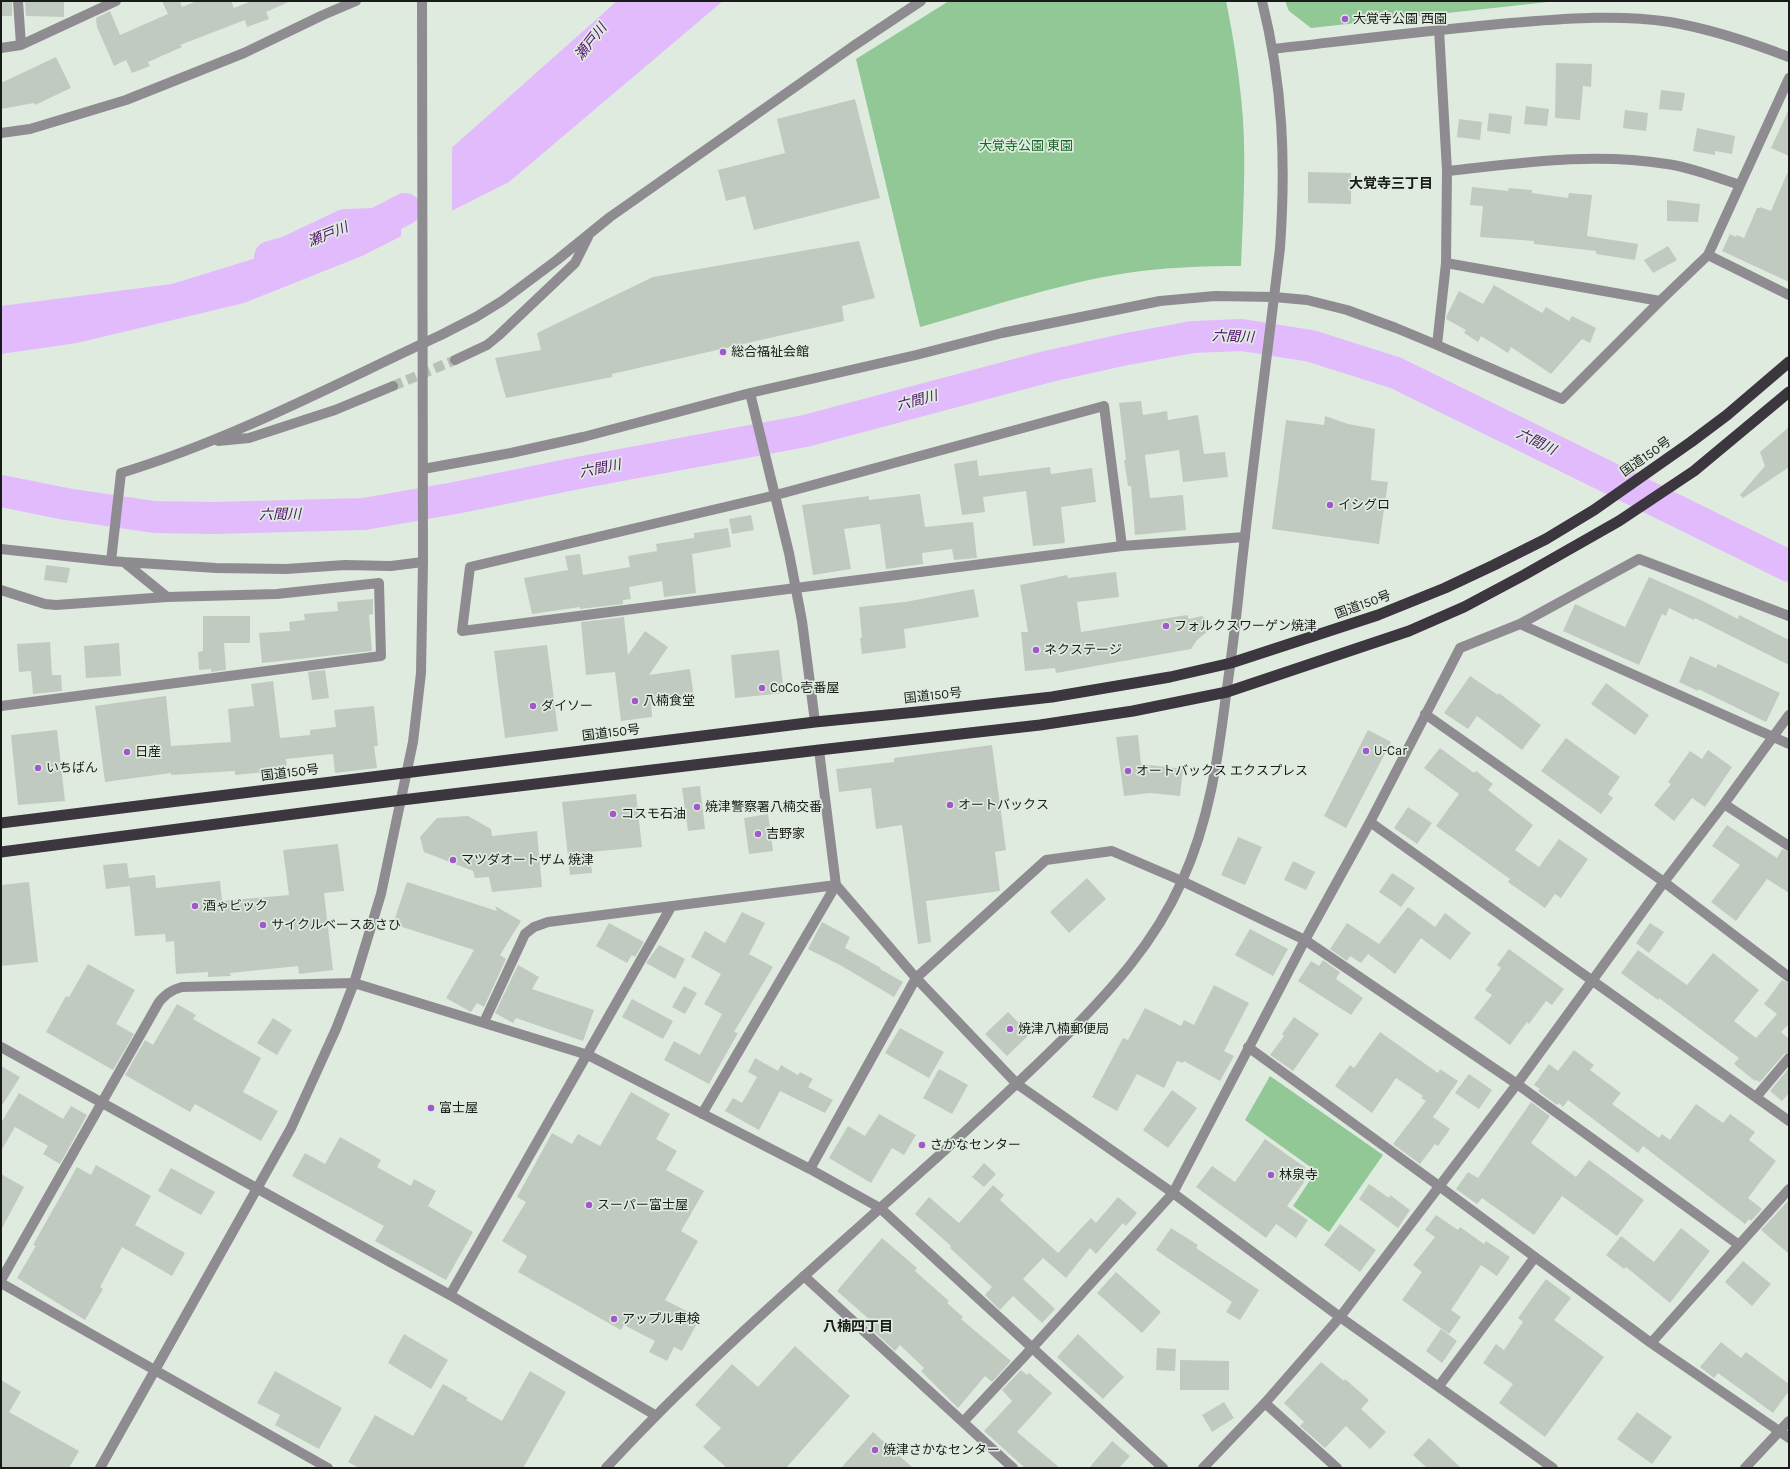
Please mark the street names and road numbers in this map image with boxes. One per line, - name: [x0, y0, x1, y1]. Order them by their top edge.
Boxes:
- street label: 国道150号: [1618, 434, 1674, 480]
- street label: 国道150号: [1333, 588, 1393, 622]
- street label: 国道150号: [903, 685, 963, 707]
- street label: 国道150号: [581, 722, 641, 744]
- street label: 国道150号: [260, 762, 320, 784]

